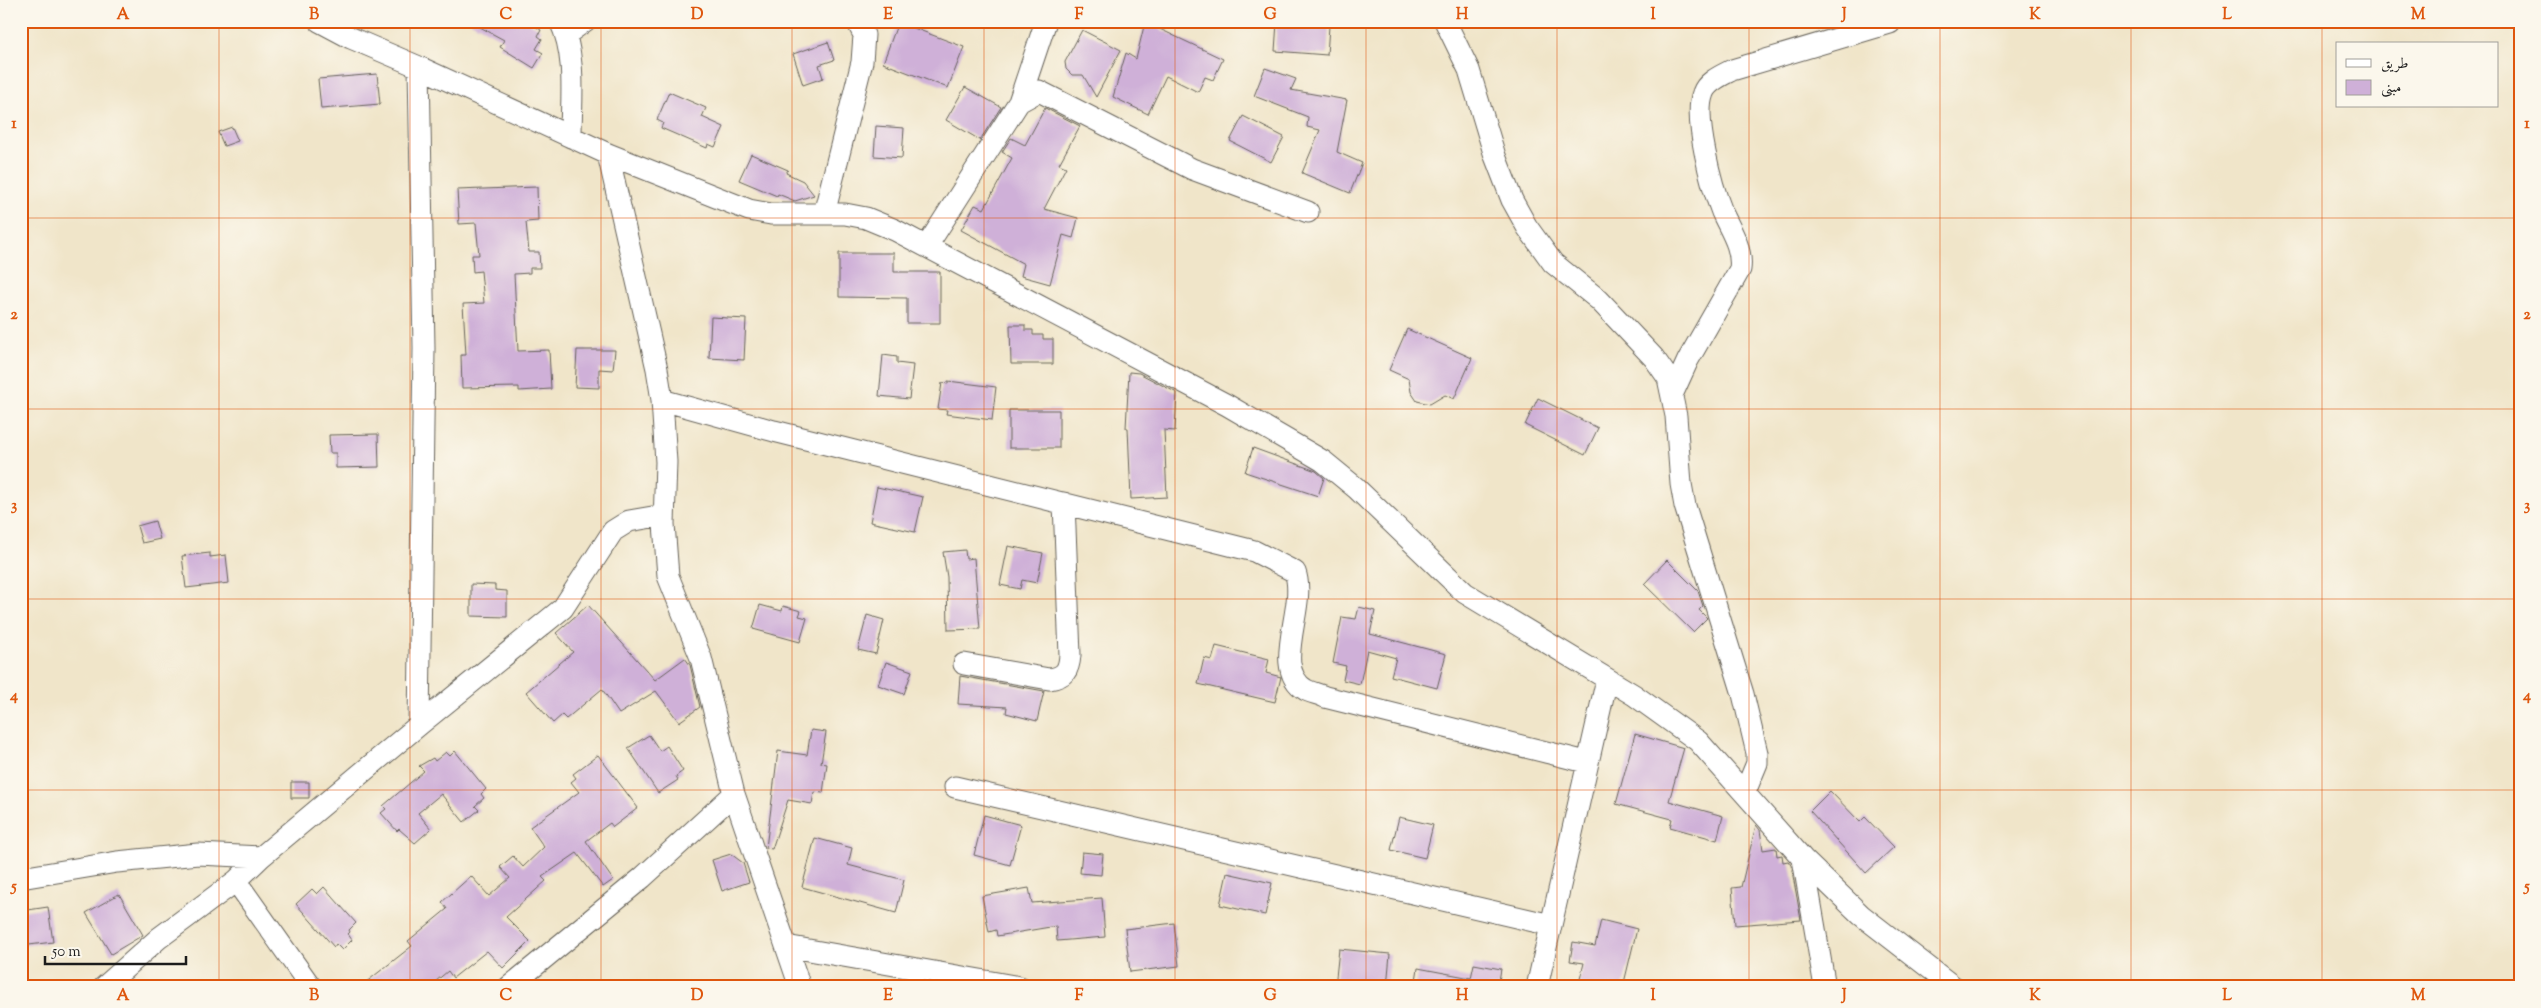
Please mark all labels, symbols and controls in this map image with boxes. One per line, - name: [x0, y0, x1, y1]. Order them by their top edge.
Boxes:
- text: A: [117, 4, 130, 27]
- text: B: [309, 4, 319, 27]
- text: C: [500, 4, 513, 27]
- text: D: [691, 4, 704, 27]
- text: E: [883, 4, 893, 27]
- text: F: [1075, 4, 1084, 27]
- text: G: [1263, 4, 1277, 27]
- text: H: [1456, 4, 1469, 27]
- text: I: [1650, 4, 1656, 27]
- text: J: [1840, 4, 1847, 27]
- text: K: [2029, 4, 2041, 27]
- text: L: [2222, 4, 2232, 27]
- text: M: [2411, 4, 2426, 27]
- legend: [2336, 42, 2498, 108]
- text: طريق: [2381, 54, 2408, 75]
- text: مبنى: [2381, 78, 2401, 99]
- text: 1: [11, 113, 17, 136]
- text: 1: [2524, 113, 2530, 136]
- text: 2: [10, 304, 18, 327]
- text: 2: [2523, 304, 2531, 327]
- text: 3: [11, 495, 18, 518]
- text: 3: [2524, 495, 2531, 518]
- text: 4: [9, 685, 18, 708]
- text: 4: [2522, 685, 2531, 708]
- text: 5: [9, 876, 17, 899]
- text: 5: [2522, 876, 2530, 899]
- scale bar: [45, 933, 186, 965]
- text: 50 m: [51, 942, 81, 963]
- text: A: [117, 985, 130, 1008]
- text: B: [309, 985, 319, 1008]
- text: C: [500, 985, 513, 1008]
- text: D: [691, 985, 704, 1008]
- text: E: [883, 985, 893, 1008]
- text: F: [1075, 985, 1084, 1008]
- text: G: [1263, 985, 1277, 1008]
- text: H: [1456, 985, 1469, 1008]
- text: I: [1650, 985, 1656, 1008]
- text: J: [1840, 985, 1847, 1008]
- text: K: [2029, 985, 2041, 1008]
- text: L: [2222, 985, 2232, 1008]
- text: M: [2411, 985, 2426, 1008]

